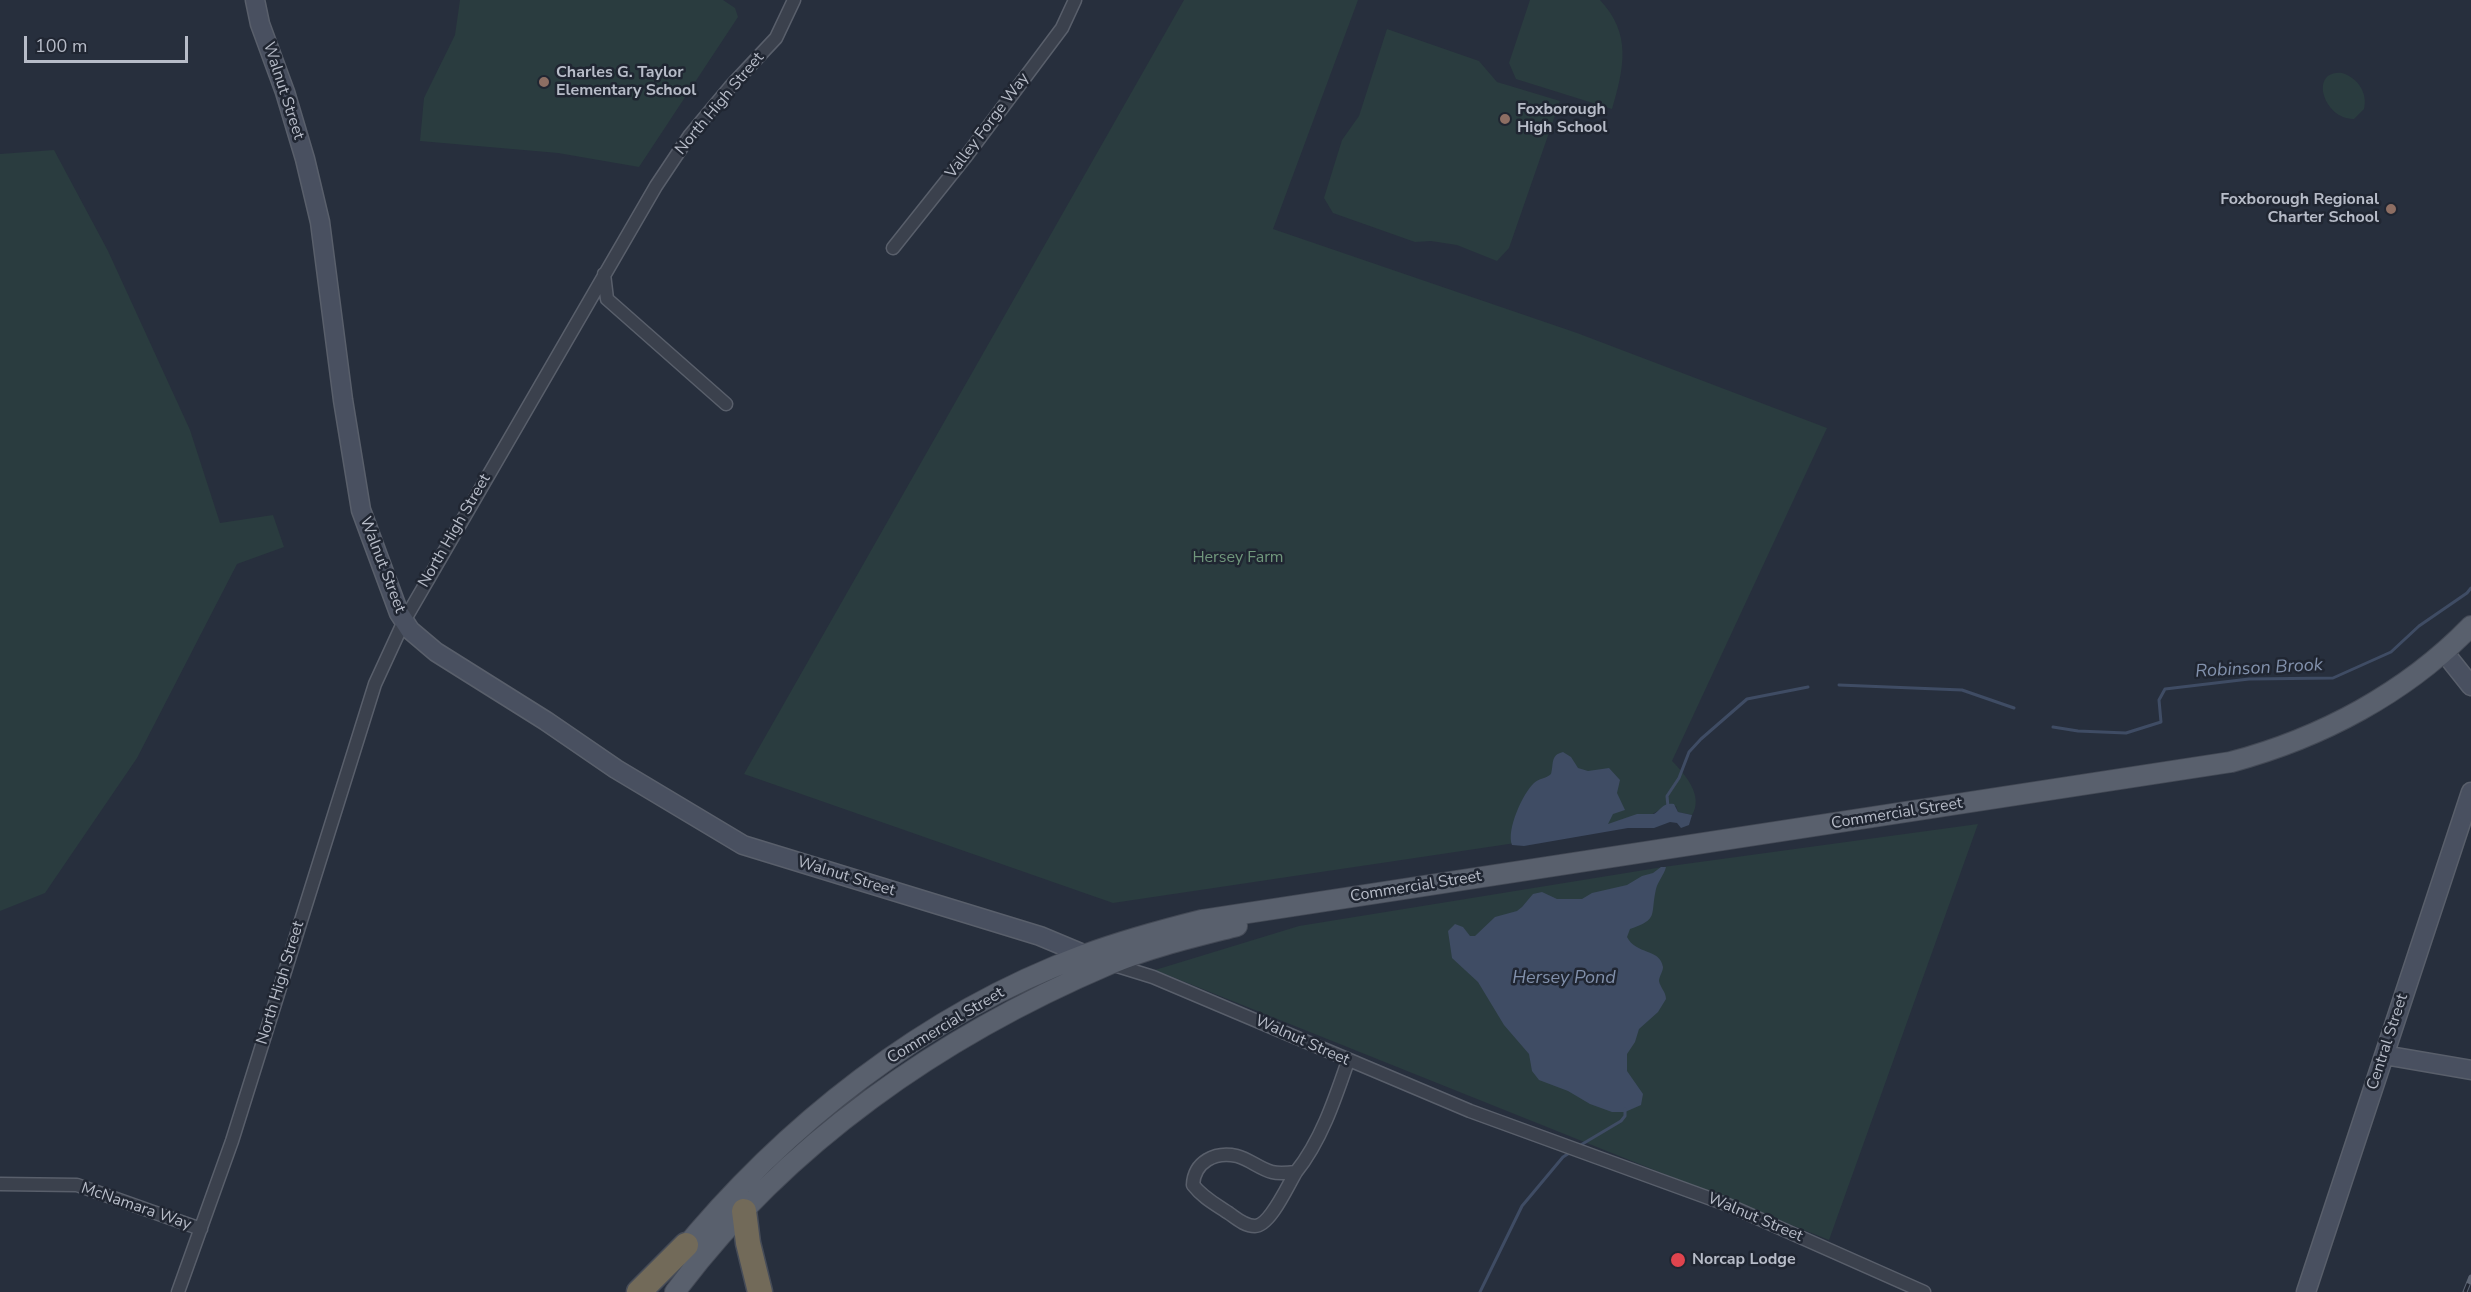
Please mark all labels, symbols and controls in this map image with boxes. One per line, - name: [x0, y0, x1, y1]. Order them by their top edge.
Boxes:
- scale bar: [27, 24, 190, 62]
- text: 100 m: [35, 34, 87, 58]
- street label: Walnut Street: [258, 40, 308, 142]
- street label: North High Street: [672, 49, 768, 159]
- place label: Charles G. Taylor Elementary School: [556, 63, 696, 101]
- street label: Valley Forge Way: [942, 69, 1034, 183]
- marker: Charles G. Taylor Elementary School: [537, 75, 551, 89]
- place label: Foxborough High School: [1517, 100, 1607, 138]
- marker: Foxborough High School: [1498, 112, 1512, 126]
- place label: Foxborough Regional Charter School: [2220, 190, 2379, 228]
- marker: Foxborough Regional Charter School: [2384, 202, 2398, 216]
- street label: North High Street: [415, 471, 495, 591]
- street label: Walnut Street: [355, 514, 409, 616]
- park label: Hersey Farm: [1192, 548, 1284, 568]
- water label: Robinson Brook: [2195, 655, 2323, 683]
- street label: Commercial Street: [1830, 794, 1964, 834]
- street label: Walnut Street: [795, 853, 897, 901]
- street label: Commercial Street: [1349, 867, 1483, 907]
- street label: North High Street: [253, 919, 309, 1047]
- water label: Hersey Pond: [1512, 968, 1616, 990]
- street label: Commercial Street: [884, 984, 1008, 1068]
- street label: Central Street: [2363, 991, 2413, 1093]
- street label: Walnut Street: [1252, 1012, 1352, 1070]
- street label: McNamara Way: [78, 1179, 194, 1235]
- street label: Walnut Street: [1705, 1189, 1805, 1247]
- place label: Norcap Lodge: [1692, 1250, 1796, 1270]
- marker: Norcap Lodge: [1669, 1251, 1687, 1269]

